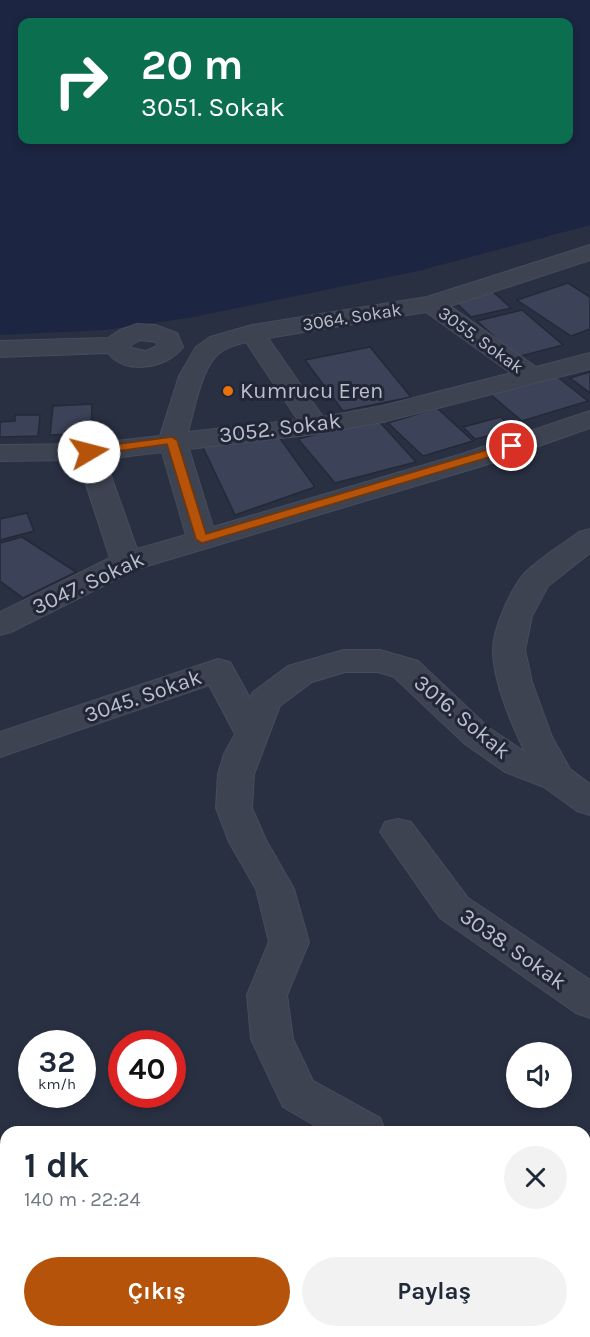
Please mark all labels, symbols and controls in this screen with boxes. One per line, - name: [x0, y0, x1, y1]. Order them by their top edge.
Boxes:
- text: 20 m: [141, 40, 243, 90]
- icon: right: [42, 42, 120, 120]
- text: 3051. Sokak: [141, 91, 285, 123]
- street label: 3064. Sokak: [301, 298, 403, 336]
- street label: 3055. Sokak: [434, 302, 528, 378]
- place label: Kumrucu Eren: [240, 378, 383, 404]
- marker: Kumrucu Eren: [221, 384, 235, 398]
- street label: 3052. Sokak: [218, 408, 342, 448]
- position arrow: [57, 420, 121, 484]
- pin: [486, 420, 537, 471]
- icon: arrive: [495, 429, 528, 462]
- street label: 3047. Sokak: [28, 546, 148, 620]
- street label: 3045. Sokak: [81, 664, 205, 728]
- street label: 3016. Sokak: [409, 669, 515, 765]
- street label: 3038. Sokak: [455, 903, 571, 995]
- speed limit sign: 40: [108, 1030, 186, 1108]
- map controls: [506, 1042, 572, 1108]
- button: sound: [506, 1042, 572, 1108]
- text: 32: [39, 1044, 75, 1080]
- text: km/h: [38, 1075, 76, 1093]
- text: 1 dk: [24, 1144, 89, 1186]
- button: close: [504, 1146, 567, 1209]
- text: 140 m · 22:24: [24, 1188, 141, 1211]
- button: Çıkış: [24, 1257, 290, 1326]
- button: Paylaş: [302, 1257, 567, 1326]

